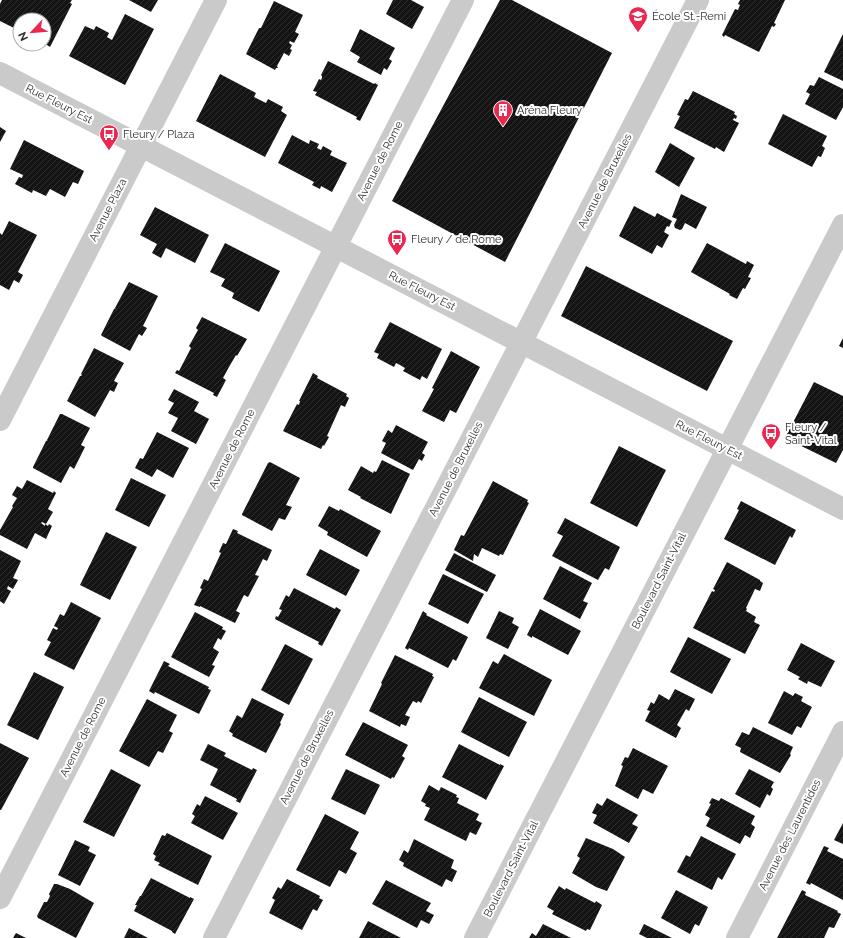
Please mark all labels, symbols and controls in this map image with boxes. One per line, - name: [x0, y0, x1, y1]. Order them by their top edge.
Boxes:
- school or university icon: École St.-Remi: [627, 5, 649, 33]
- place label: École St.-Remi: [652, 9, 726, 23]
- north arrow: [12, 12, 52, 52]
- text: N: [16, 30, 31, 43]
- street label: Rue Fleury Est: [23, 82, 95, 127]
- building icon: Aréna Fleury: [492, 99, 514, 127]
- place label: Aréna Fleury: [517, 104, 582, 117]
- street label: Avenue de Rome: [354, 119, 406, 203]
- bus stop icon: Fleury / Plaza: [98, 123, 120, 151]
- place label: Fleury / Plaza: [123, 128, 194, 141]
- street label: Avenue de Bruxelles: [575, 131, 635, 231]
- street label: Avenue Plaza: [87, 176, 129, 244]
- bus stop icon: Fleury / de Rome: [386, 228, 408, 256]
- place label: Fleury / de Rome: [411, 233, 502, 246]
- street label: Rue Fleury Est: [386, 269, 458, 314]
- street label: Avenue de Rome: [206, 407, 258, 491]
- street label: Rue Fleury Est: [673, 418, 745, 463]
- street label: Avenue de Bruxelles: [426, 419, 486, 519]
- place label: Fleury / Saint-Vital: [785, 421, 837, 447]
- bus stop icon: Fleury / Saint-Vital: [760, 422, 782, 450]
- street label: Boulevard Saint-Vital: [629, 531, 689, 631]
- street label: Avenue de Rome: [57, 695, 109, 779]
- street label: Avenue de Bruxelles: [277, 707, 337, 807]
- street label: Avenue des Laurentides: [756, 777, 824, 893]
- street label: Boulevard Saint-Vital: [481, 819, 541, 919]

